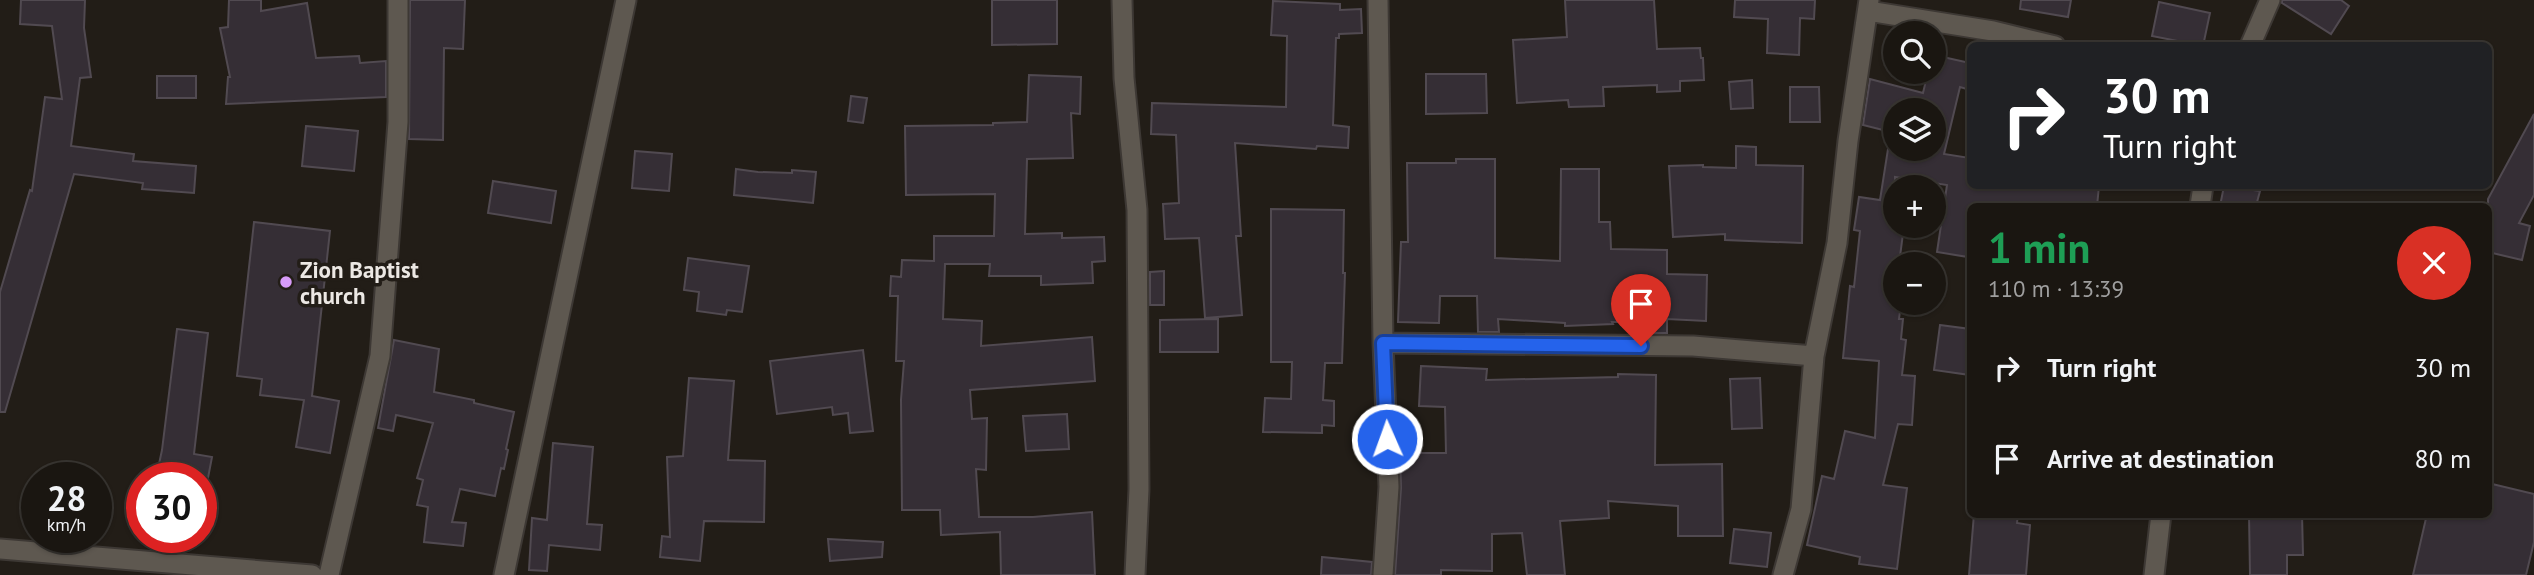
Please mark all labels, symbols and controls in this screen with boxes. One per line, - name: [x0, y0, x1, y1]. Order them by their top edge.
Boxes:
- map controls: [1883, 21, 1946, 315]
- button: search: [1883, 21, 1946, 84]
- text: 30 m: [2103, 63, 2210, 127]
- icon: right: [1988, 70, 2079, 161]
- button: layers: [1883, 98, 1946, 161]
- text: Turn right: [2103, 125, 2237, 167]
- button: +: [1883, 175, 1946, 238]
- text: 1 min: [1988, 220, 2090, 275]
- button: close: [2397, 226, 2471, 300]
- button: −: [1883, 252, 1946, 315]
- place label: Zion Baptist church: [300, 255, 419, 310]
- marker: Zion Baptist church: [278, 274, 294, 290]
- pin: [1611, 274, 1671, 346]
- text: 110 m · 13:39: [1988, 274, 2124, 303]
- icon: arrive: [1622, 285, 1660, 323]
- icon: right: [1988, 349, 2026, 387]
- text: Turn right: [2047, 351, 2156, 384]
- text: 30 m: [2415, 351, 2471, 384]
- position arrow: [1350, 402, 1424, 476]
- icon: arrive: [1988, 440, 2026, 478]
- text: Arrive at destination: [2047, 442, 2274, 475]
- text: 80 m: [2415, 442, 2471, 475]
- speed limit sign: 30: [126, 462, 217, 553]
- text: 28: [47, 475, 86, 521]
- text: km/h: [47, 513, 86, 536]

